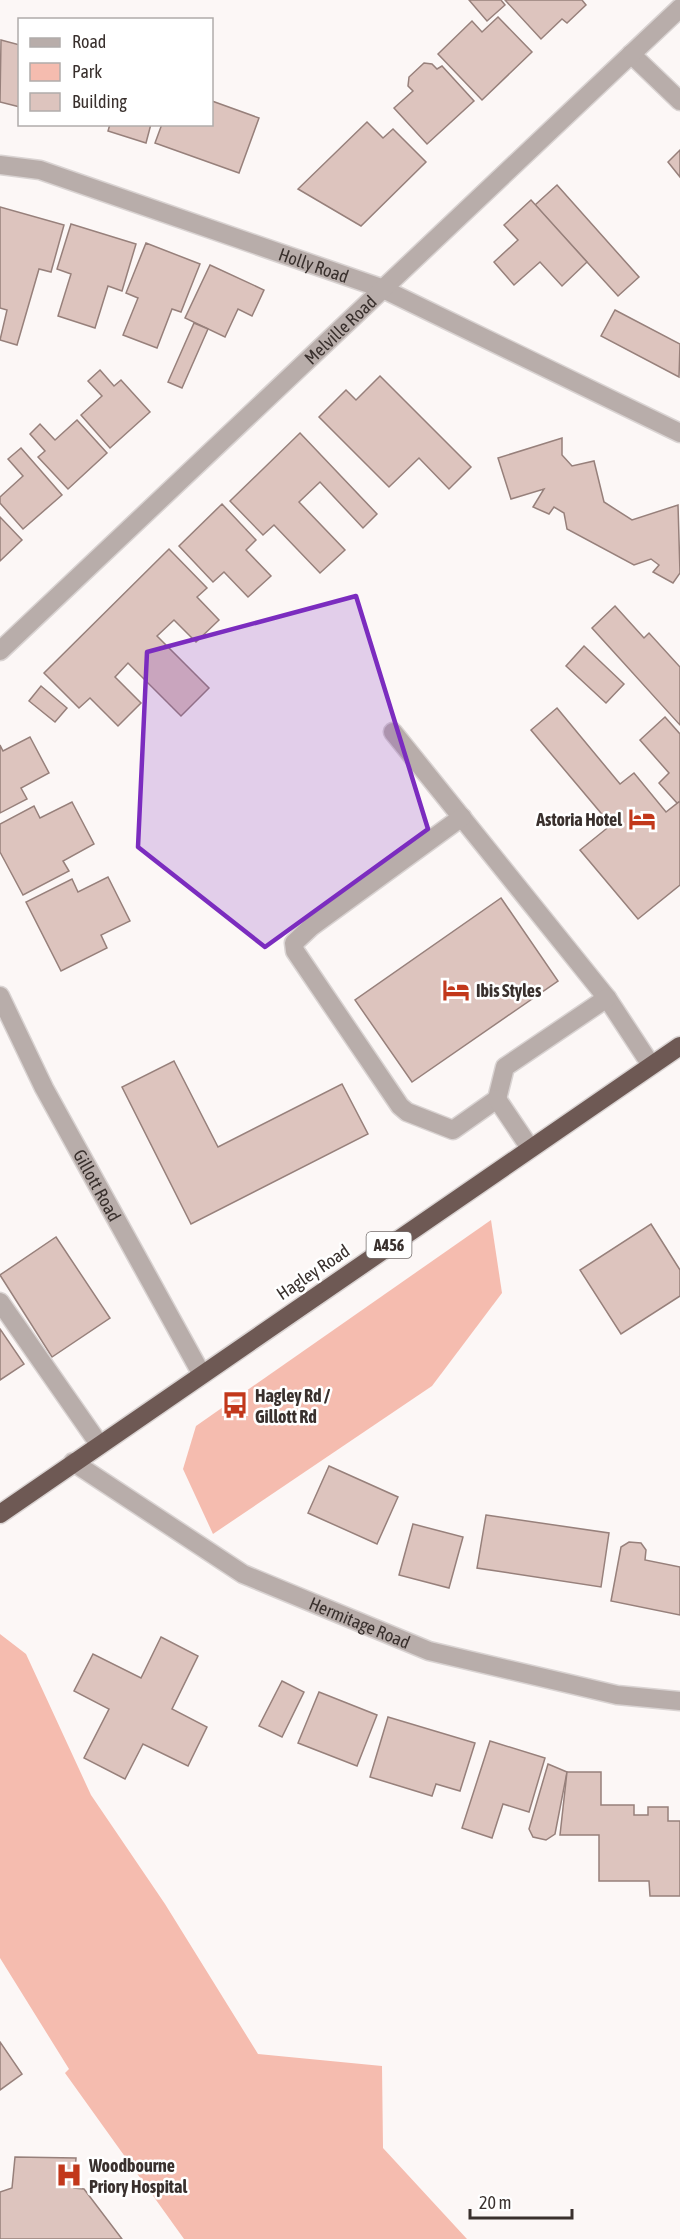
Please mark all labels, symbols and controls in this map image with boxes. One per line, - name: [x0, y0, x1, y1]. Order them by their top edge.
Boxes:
- legend: [18, 18, 213, 126]
- text: Road: [72, 31, 106, 52]
- text: Park: [72, 61, 102, 82]
- text: Building: [72, 91, 127, 112]
- street label: Holly Road: [276, 243, 351, 287]
- street label: Melville Road: [300, 291, 380, 368]
- hotel icon: Astoria Hotel: [627, 804, 657, 834]
- place label: Astoria Hotel: [535, 809, 622, 830]
- hotel icon: Ibis Styles: [441, 975, 471, 1005]
- place label: Ibis Styles: [476, 980, 542, 1001]
- street label: Gillott Road: [69, 1146, 126, 1225]
- road number: A456: [366, 1232, 412, 1258]
- street label: Hagley Road: [273, 1240, 353, 1304]
- place label: Hagley Rd / Gillott Rd: [255, 1385, 331, 1427]
- bus stop icon: Hagley Rd / Gillott Rd: [220, 1390, 250, 1420]
- street label: Hermitage Road: [306, 1592, 413, 1653]
- place label: Woodbourne Priory Hospital: [88, 2155, 187, 2197]
- hospital icon: Woodbourne Priory Hospital: [54, 2160, 84, 2190]
- scale bar: [470, 2182, 572, 2220]
- text: 20 m: [479, 2192, 511, 2213]

